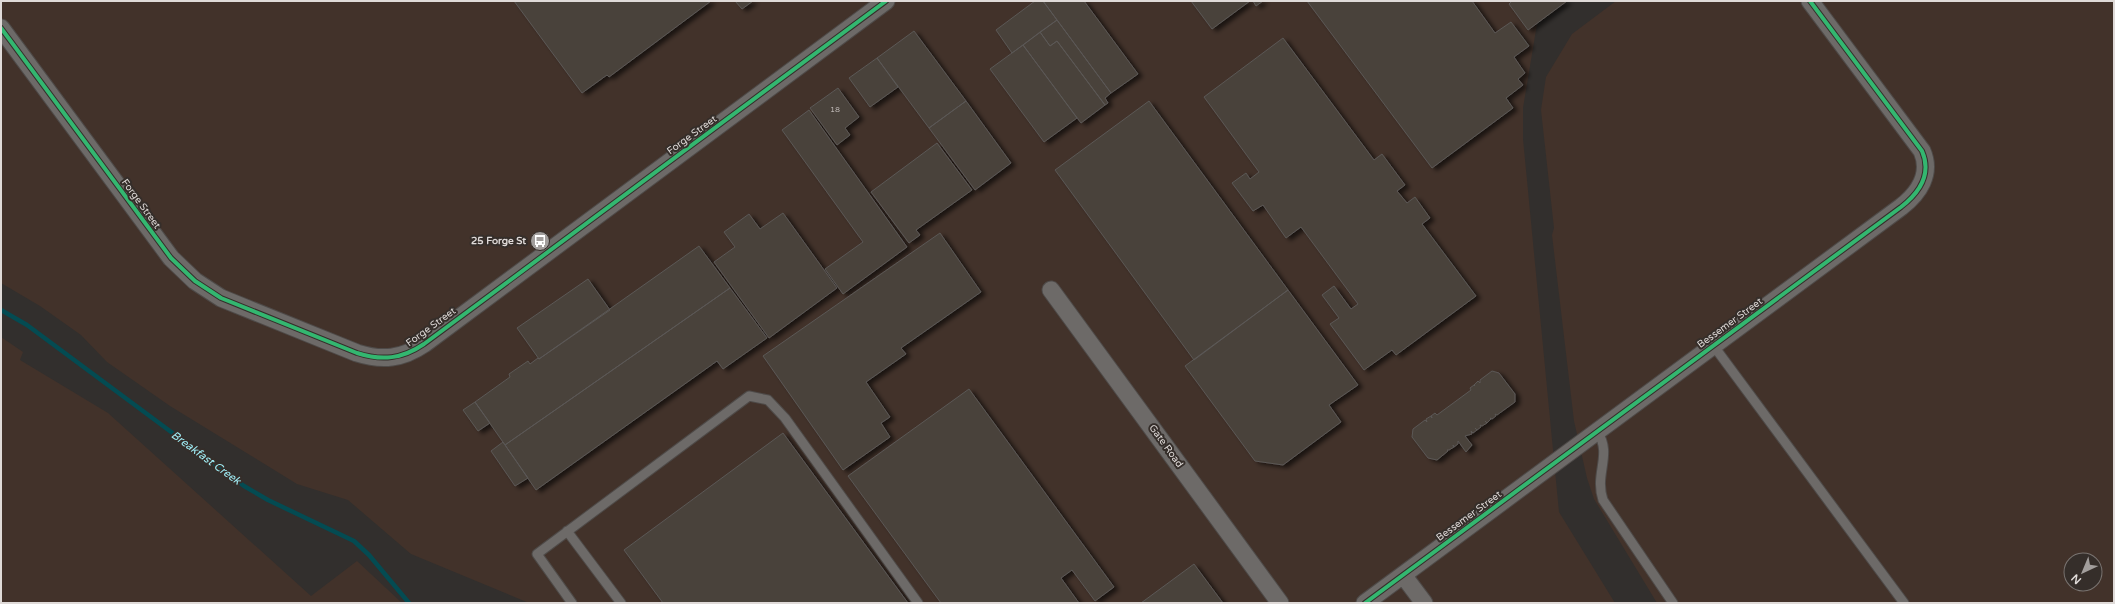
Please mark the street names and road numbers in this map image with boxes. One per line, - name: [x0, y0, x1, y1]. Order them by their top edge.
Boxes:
- street label: Forge Street: [665, 113, 719, 157]
- street label: Forge Street: [119, 177, 163, 231]
- street label: Bessemer Street: [1695, 295, 1765, 351]
- street label: Forge Street: [404, 305, 458, 349]
- street label: Gate Road: [1146, 422, 1186, 470]
- street label: Bessemer Street: [1434, 488, 1504, 544]

